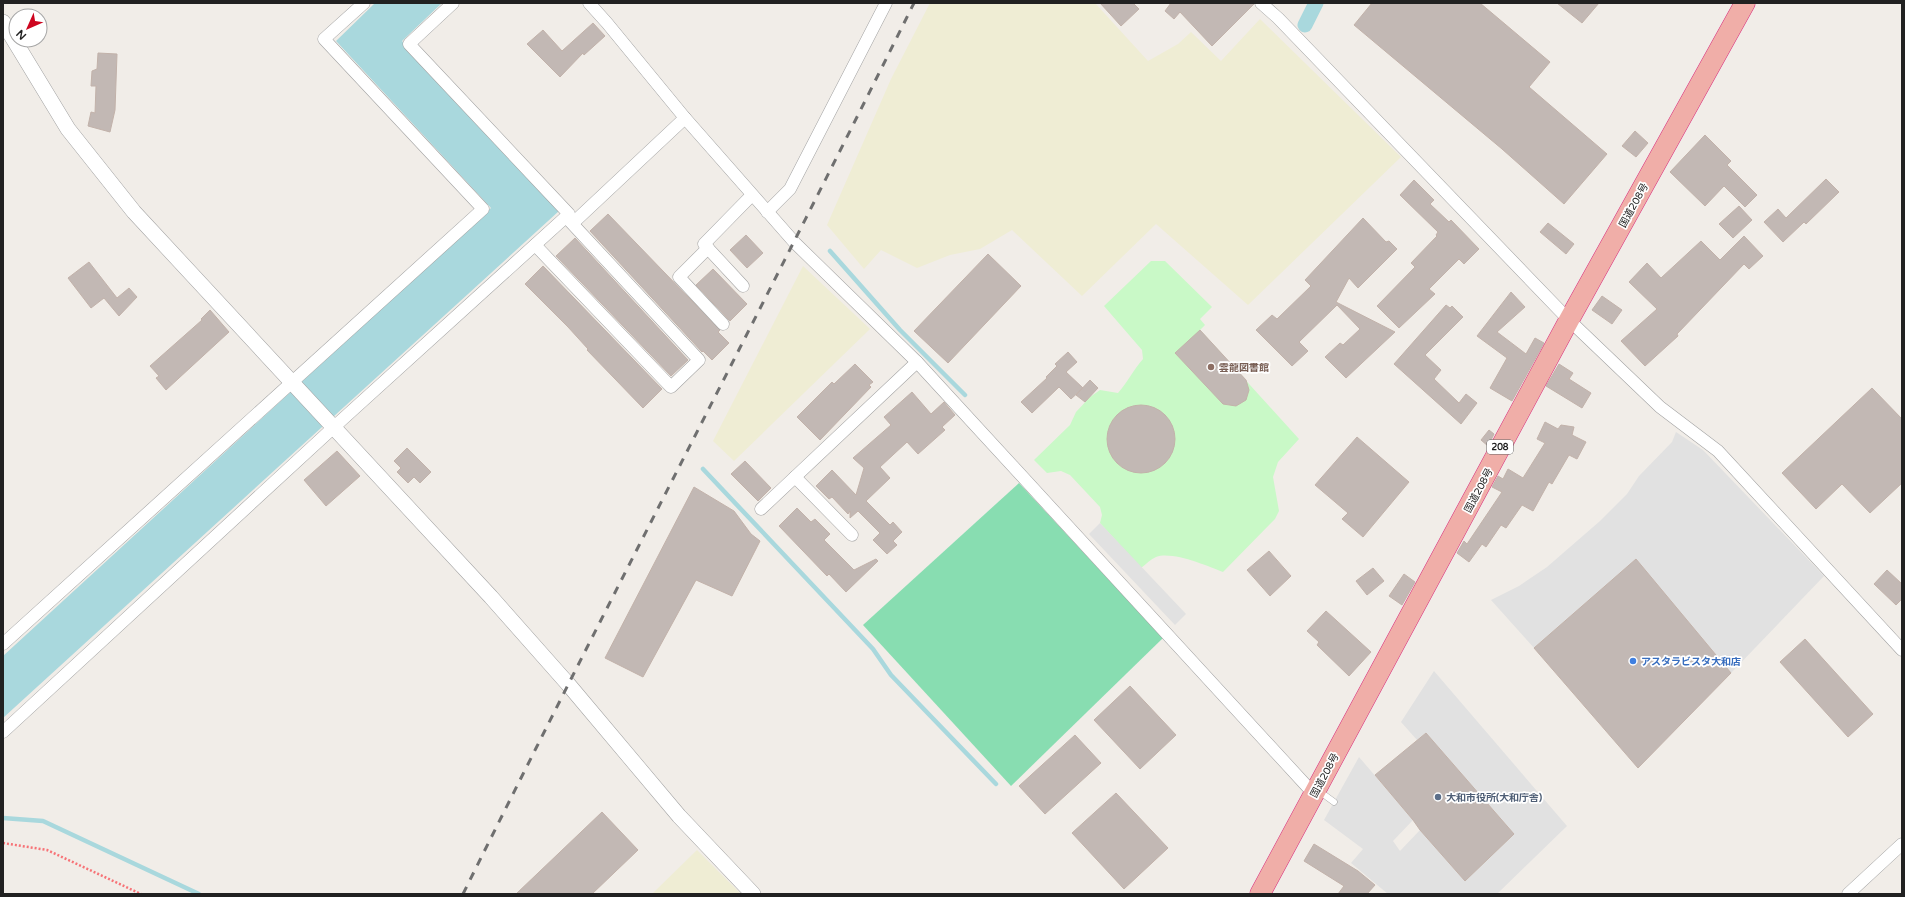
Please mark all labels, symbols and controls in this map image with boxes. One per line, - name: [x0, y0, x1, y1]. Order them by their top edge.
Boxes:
- north arrow: [8, 8, 48, 48]
- text: N: [14, 27, 29, 42]
- street label: 国道208号: [1617, 181, 1651, 230]
- marker: 雲龍図書館: [1206, 362, 1216, 372]
- place label: 雲龍図書館: [1219, 362, 1269, 374]
- road number: 208: [1487, 440, 1513, 454]
- street label: 国道208号: [1462, 466, 1496, 515]
- marker: アスタラビスタ大和店: [1628, 656, 1638, 666]
- place label: アスタラビスタ大和店: [1641, 656, 1741, 668]
- street label: 国道208号: [1308, 751, 1342, 800]
- marker: 大和市役所(大和庁舎): [1433, 792, 1443, 802]
- place label: 大和市役所(大和庁舎): [1446, 792, 1542, 804]

